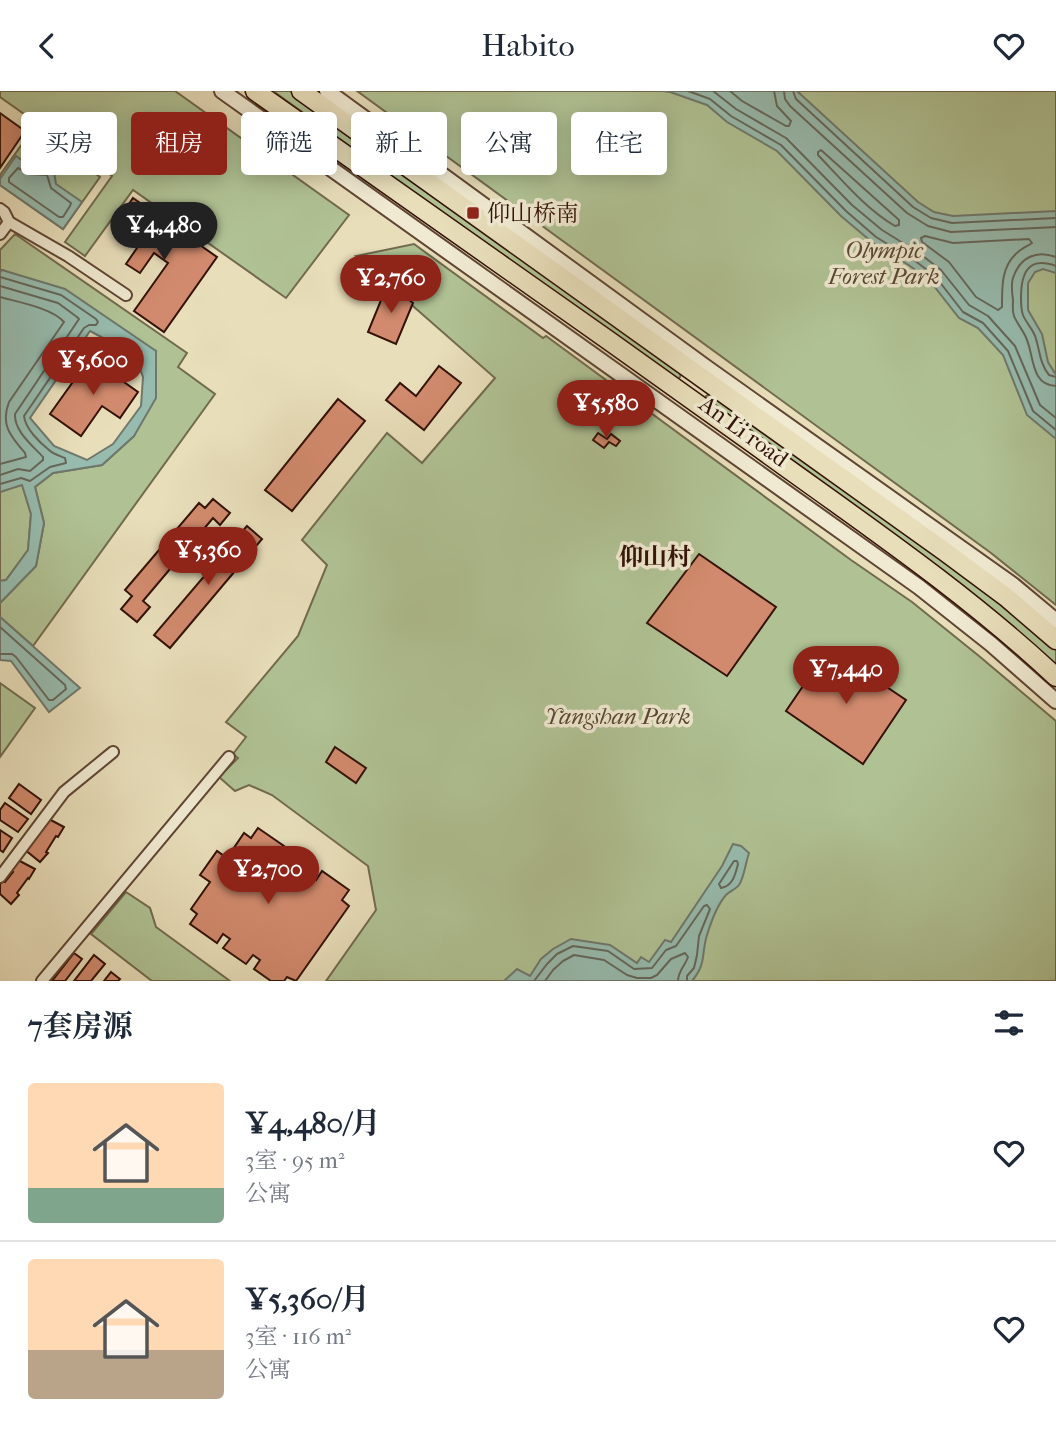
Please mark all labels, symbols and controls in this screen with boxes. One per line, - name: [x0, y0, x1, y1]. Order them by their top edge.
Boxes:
- icon: back: [28, 27, 66, 65]
- text: Habito: [481, 27, 575, 64]
- icon: heart: [990, 27, 1028, 65]
- chip: 买房: [21, 112, 117, 175]
- chip: 租房: [131, 112, 227, 175]
- chip: 筛选: [241, 112, 337, 175]
- chip: 新上: [351, 112, 447, 175]
- chip: 公寓: [461, 112, 557, 175]
- chip: 住宅: [571, 112, 667, 175]
- place label: 仰山桥南: [487, 200, 579, 227]
- pin: ¥4,480: [107, 202, 221, 262]
- marker: 仰山桥南: [465, 205, 481, 221]
- text: ¥4,480: [126, 211, 202, 238]
- park label: Olympic Forest Park: [828, 237, 939, 290]
- pin: ¥2,760: [334, 255, 448, 315]
- text: ¥2,760: [356, 264, 426, 291]
- pin: ¥5,600: [36, 337, 150, 397]
- text: ¥5,600: [58, 346, 128, 373]
- pin: ¥5,580: [549, 381, 663, 440]
- text: ¥5,580: [573, 389, 639, 416]
- street label: An Li road: [693, 390, 794, 473]
- pin: ¥5,360: [151, 527, 265, 587]
- text: ¥5,360: [174, 536, 242, 563]
- district label: 仰山村: [619, 543, 691, 571]
- pin: ¥7,440: [789, 647, 903, 706]
- text: ¥7,440: [809, 655, 883, 682]
- park label: Yangshan Park: [545, 703, 691, 730]
- pin: ¥2,700: [211, 847, 325, 906]
- text: ¥2,700: [233, 855, 303, 882]
- icon: filters: [990, 1004, 1028, 1042]
- text: 7套房源: [28, 1009, 132, 1044]
- text: ¥4,480/月: [245, 1106, 380, 1141]
- icon: home: [84, 1111, 168, 1195]
- icon: heart: [990, 1134, 1028, 1172]
- text: 3室 · 95 m²: [245, 1147, 344, 1174]
- text: 公寓: [245, 1180, 291, 1207]
- text: ¥5,360/月: [245, 1282, 370, 1317]
- icon: home: [84, 1287, 168, 1371]
- icon: heart: [990, 1310, 1028, 1348]
- text: 3室 · 116 m²: [245, 1323, 351, 1350]
- text: 公寓: [245, 1356, 291, 1383]

